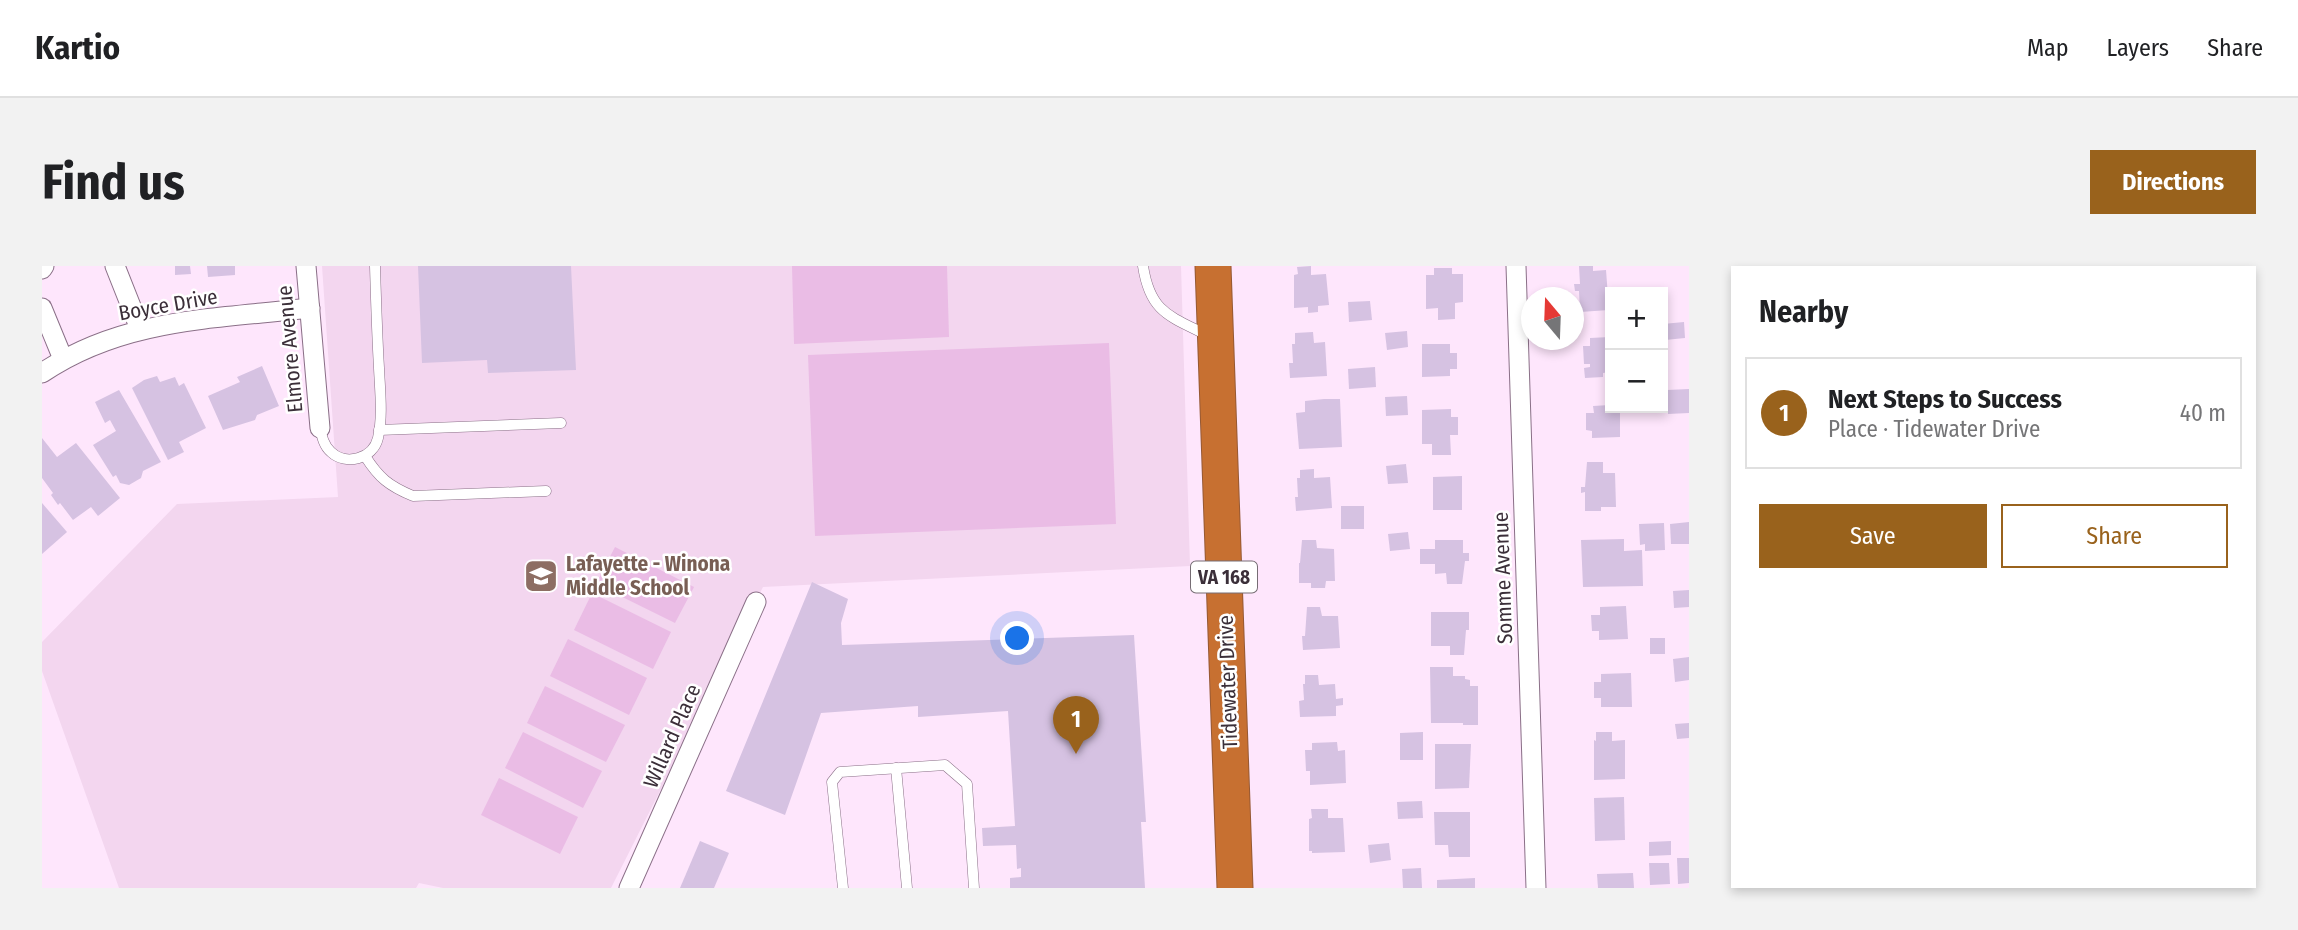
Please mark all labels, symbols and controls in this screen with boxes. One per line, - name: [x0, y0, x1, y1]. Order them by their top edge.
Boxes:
- text: Kartio: [35, 28, 120, 68]
- text: Map: [2027, 34, 2069, 62]
- text: Layers: [2107, 34, 2169, 62]
- text: Share: [2207, 34, 2263, 62]
- button: Directions: [2090, 150, 2256, 214]
- text: Find us: [42, 153, 185, 212]
- street label: Boyce Drive: [116, 284, 220, 326]
- street label: Elmore Avenue: [271, 284, 309, 414]
- north arrow: [1521, 287, 1584, 350]
- map controls: [1605, 287, 1668, 413]
- button: +: [1605, 287, 1668, 350]
- text: Nearby: [1759, 294, 1848, 330]
- button: −: [1605, 350, 1668, 413]
- text: Next Steps to Success: [1828, 384, 2062, 415]
- text: 1: [1779, 399, 1789, 427]
- text: 40 m: [2180, 399, 2226, 427]
- text: Place · Tidewater Drive: [1828, 415, 2040, 443]
- button: Save: [1759, 504, 1987, 568]
- button: Share: [2001, 504, 2228, 568]
- street label: Somme Avenue: [1488, 511, 1518, 645]
- place label: Lafayette - Winona Middle School: [566, 551, 730, 601]
- school or university icon: Lafayette - Winona Middle School: [522, 557, 560, 595]
- road number: VA 168: [1191, 562, 1257, 592]
- street label: Tidewater Drive: [1213, 615, 1243, 749]
- your location: [1000, 621, 1034, 655]
- street label: Willard Place: [638, 680, 706, 792]
- pin: 1: [1053, 696, 1099, 754]

